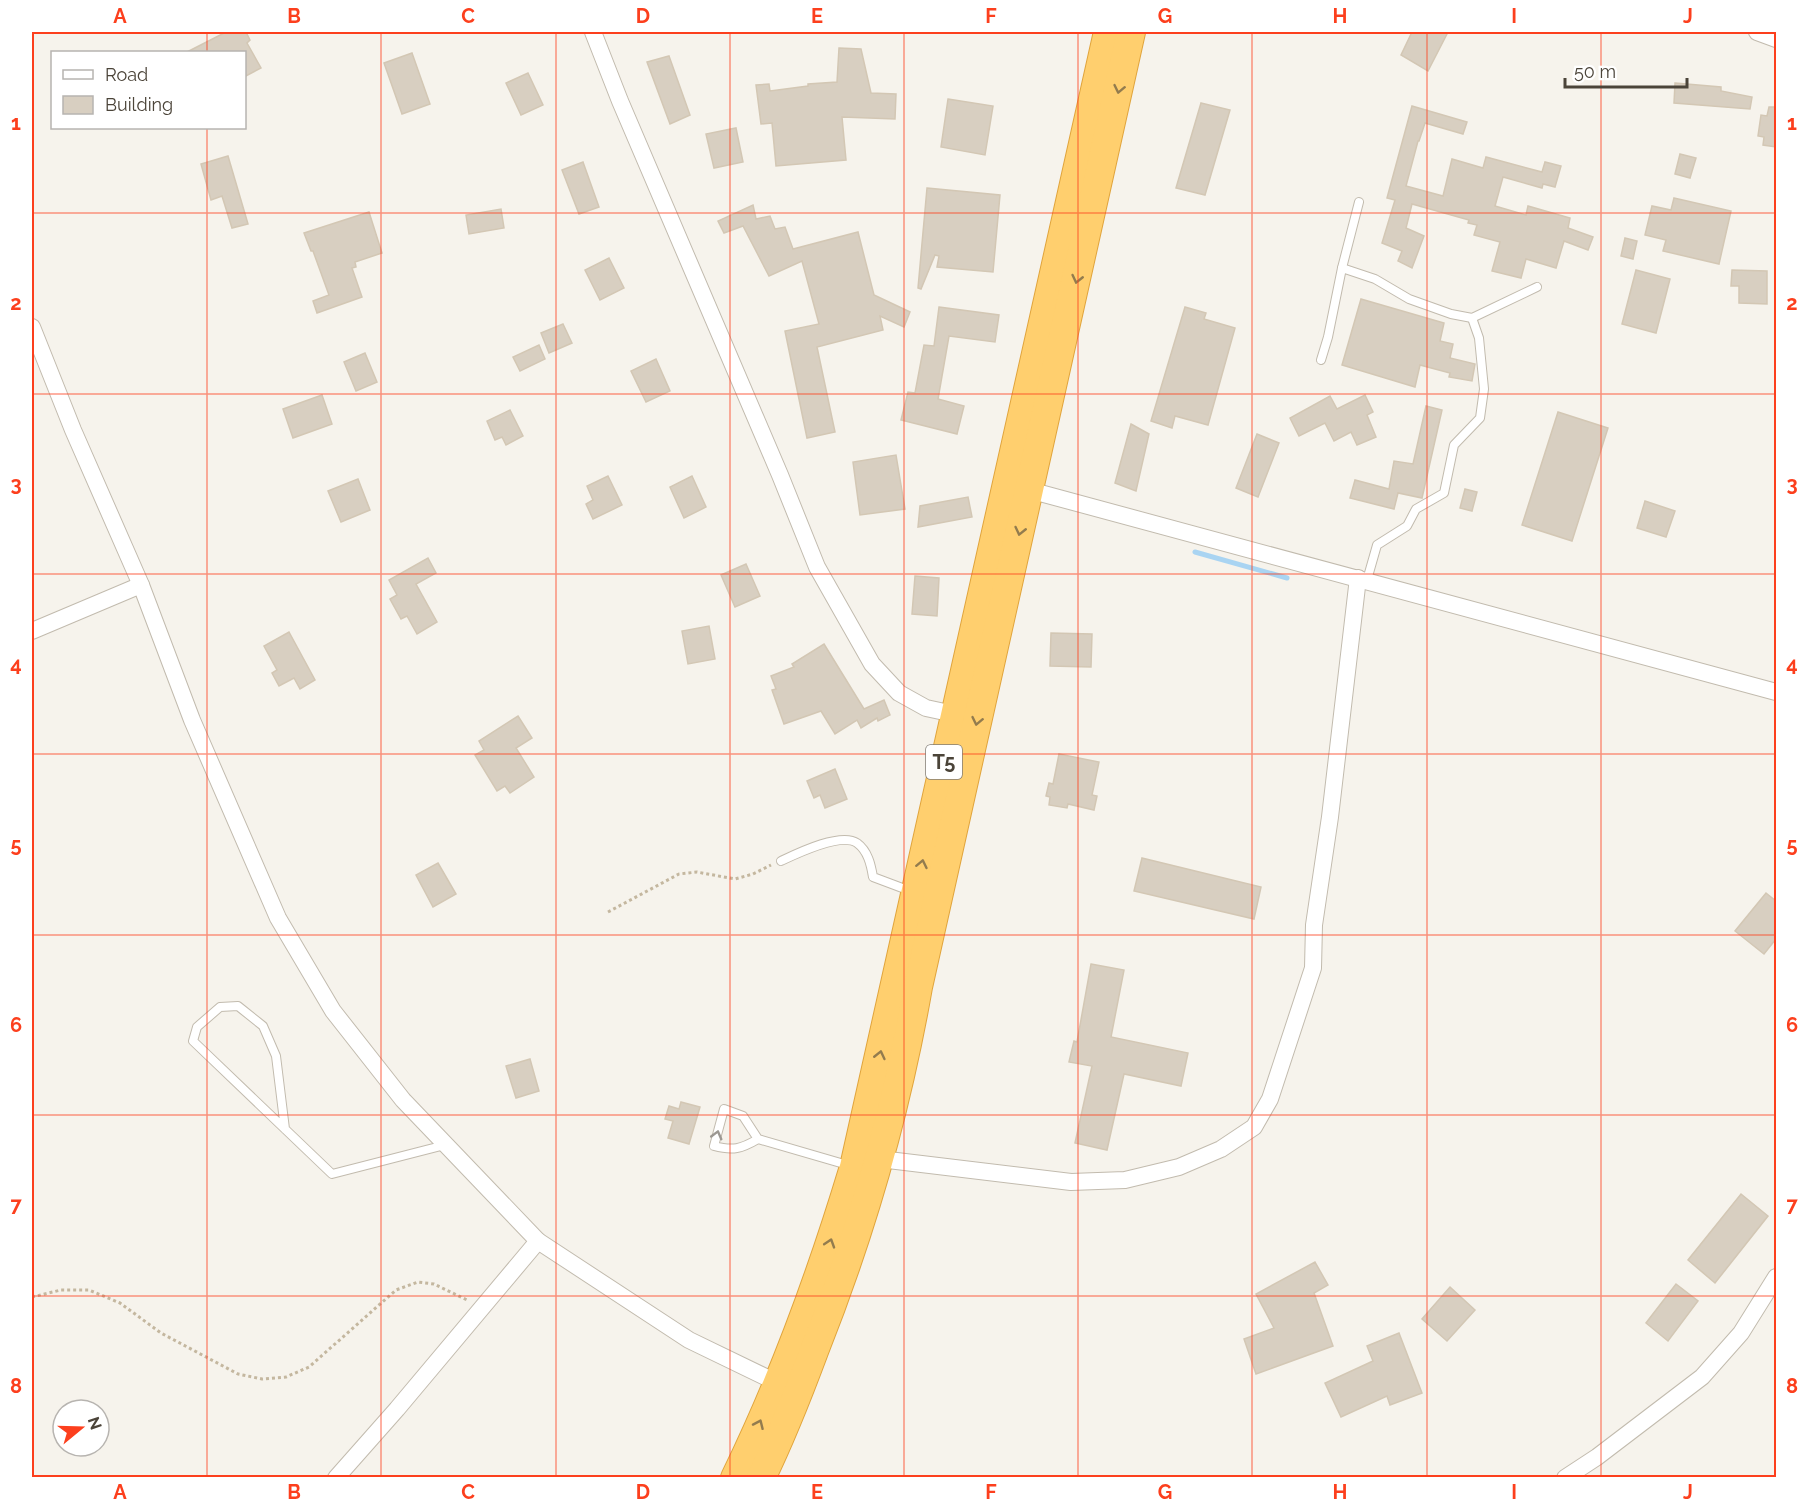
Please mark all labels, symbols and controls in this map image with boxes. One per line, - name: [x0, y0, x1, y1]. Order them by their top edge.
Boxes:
- text: A: [113, 4, 127, 28]
- text: B: [287, 4, 301, 28]
- text: C: [461, 4, 475, 28]
- text: D: [636, 4, 650, 28]
- text: E: [811, 4, 823, 28]
- text: F: [985, 4, 997, 28]
- text: G: [1158, 4, 1172, 28]
- text: H: [1333, 4, 1347, 28]
- text: I: [1511, 4, 1517, 28]
- text: J: [1683, 4, 1693, 28]
- legend: [51, 51, 246, 129]
- scale bar: [1565, 51, 1686, 89]
- text: 50 m: [1574, 61, 1616, 82]
- text: Road: [105, 64, 148, 85]
- one-way arrow: [1113, 83, 1126, 93]
- text: Building: [105, 94, 173, 115]
- text: 1: [11, 111, 21, 135]
- text: 1: [1787, 111, 1797, 135]
- one-way arrow: [1071, 274, 1084, 284]
- text: 2: [10, 291, 22, 315]
- text: 2: [1786, 291, 1798, 315]
- text: 3: [10, 472, 22, 496]
- text: 3: [1786, 472, 1798, 496]
- one-way arrow: [1014, 525, 1027, 535]
- text: 4: [10, 652, 22, 676]
- text: 4: [1786, 652, 1798, 676]
- one-way arrow: [971, 716, 984, 726]
- road number: T5: [926, 745, 962, 779]
- text: 5: [10, 833, 22, 857]
- text: 5: [1786, 833, 1798, 857]
- one-way arrow: [914, 859, 927, 869]
- text: 6: [10, 1013, 22, 1037]
- text: 6: [1786, 1013, 1798, 1037]
- one-way arrow: [873, 1050, 886, 1060]
- one-way arrow: [710, 1130, 722, 1141]
- text: 7: [10, 1193, 22, 1217]
- text: 7: [1786, 1193, 1798, 1217]
- one-way arrow: [823, 1238, 836, 1249]
- text: 8: [10, 1374, 22, 1398]
- text: 8: [1786, 1374, 1798, 1398]
- north arrow: [51, 1398, 111, 1458]
- text: N: [84, 1414, 106, 1432]
- one-way arrow: [752, 1420, 764, 1431]
- text: A: [113, 1480, 127, 1504]
- text: B: [287, 1480, 301, 1504]
- text: C: [461, 1480, 475, 1504]
- text: D: [636, 1480, 650, 1504]
- text: E: [811, 1480, 823, 1504]
- text: F: [985, 1480, 997, 1504]
- text: G: [1158, 1480, 1172, 1504]
- text: H: [1333, 1480, 1347, 1504]
- text: I: [1511, 1480, 1517, 1504]
- text: J: [1683, 1480, 1693, 1504]

